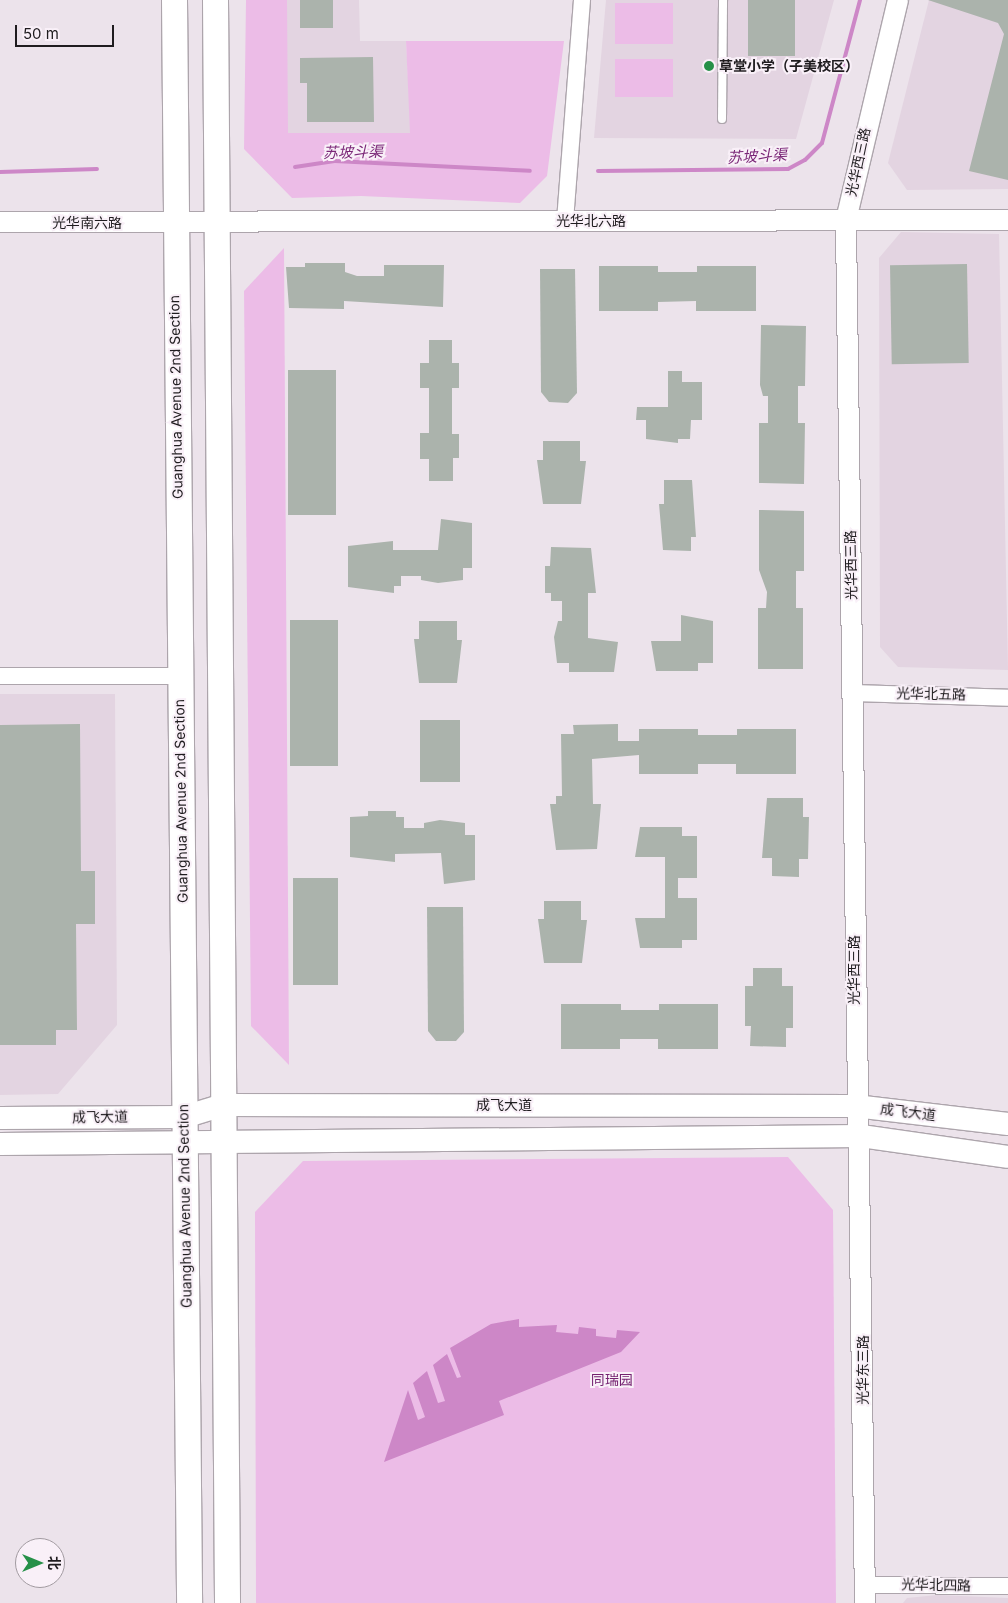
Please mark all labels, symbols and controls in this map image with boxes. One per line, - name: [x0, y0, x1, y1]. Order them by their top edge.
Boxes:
- scale bar: [18, 15, 116, 47]
- text: 50 m: [23, 24, 59, 43]
- place label: 草堂小学（子美校区）: [719, 58, 859, 74]
- marker: 草堂小学（子美校区）: [703, 60, 715, 72]
- street label: 光华西三路: [843, 126, 873, 198]
- water label: 苏坡斗渠: [323, 142, 383, 162]
- water label: 苏坡斗渠: [727, 145, 787, 167]
- street label: 光华北六路: [556, 213, 626, 229]
- street label: 光华南六路: [52, 215, 122, 231]
- street label: Guanghua Avenue 2nd Section: [166, 295, 186, 499]
- street label: 光华西三路: [842, 530, 860, 600]
- street label: 光华北五路: [896, 685, 966, 703]
- street label: Guanghua Avenue 2nd Section: [171, 699, 191, 903]
- street label: 光华西三路: [846, 935, 862, 1005]
- street label: 成飞大道: [476, 1097, 532, 1113]
- street label: 成飞大道: [879, 1100, 937, 1124]
- street label: Guanghua Avenue 2nd Section: [175, 1104, 195, 1308]
- street label: 成飞大道: [72, 1108, 128, 1126]
- street label: 光华东三路: [855, 1335, 871, 1405]
- park label: 同瑞园: [591, 1372, 633, 1388]
- north arrow: [15, 1538, 65, 1588]
- text: 北: [46, 1556, 63, 1570]
- street label: 光华北四路: [901, 1576, 971, 1594]

